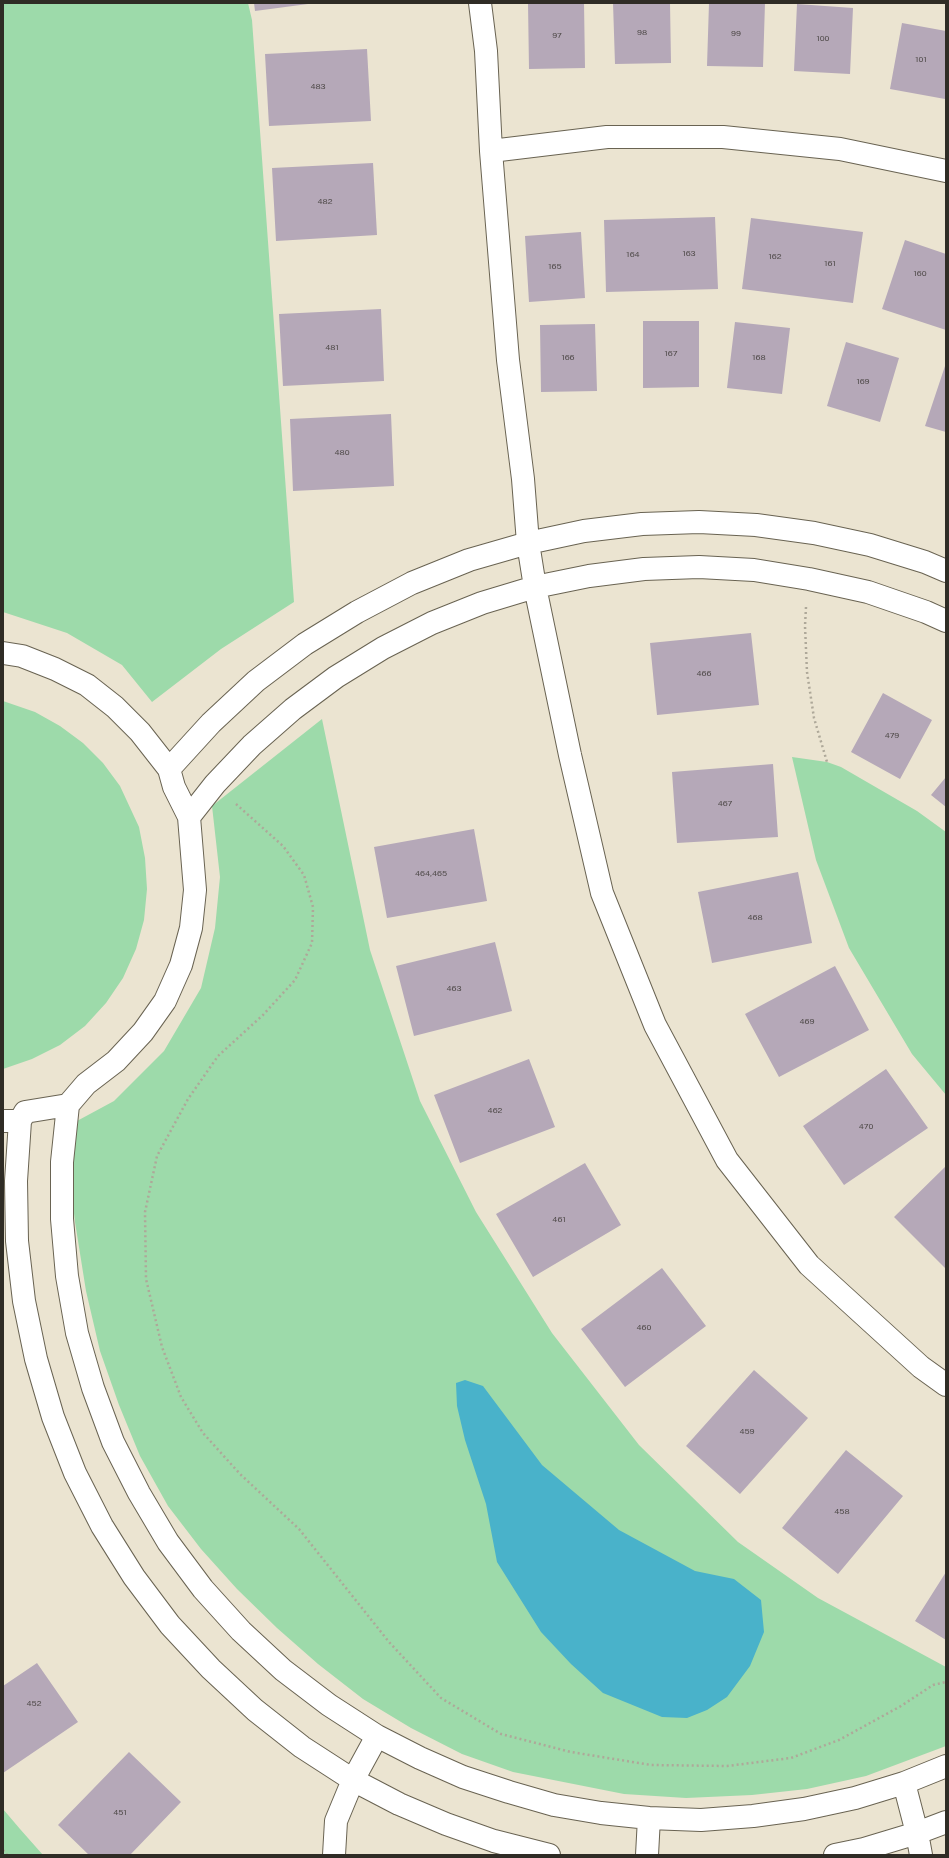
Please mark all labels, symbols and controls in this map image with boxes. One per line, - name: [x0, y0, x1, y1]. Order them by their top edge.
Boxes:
- house number: 98: [637, 28, 647, 38]
- house number: 99: [731, 29, 741, 39]
- house number: 97: [552, 31, 562, 41]
- house number: 100: [817, 34, 829, 44]
- house number: 101: [915, 55, 927, 65]
- house number: 483: [310, 82, 326, 92]
- house number: 482: [318, 197, 332, 207]
- house number: 163: [682, 249, 696, 259]
- house number: 164: [626, 250, 640, 260]
- house number: 162: [768, 252, 782, 262]
- house number: 161: [824, 259, 836, 269]
- house number: 165: [548, 262, 562, 272]
- house number: 160: [913, 269, 927, 279]
- house number: 481: [325, 343, 339, 353]
- house number: 167: [665, 349, 677, 359]
- house number: 166: [561, 353, 575, 363]
- house number: 168: [752, 353, 766, 363]
- house number: 169: [856, 377, 870, 387]
- house number: 480: [334, 448, 350, 458]
- house number: 466: [697, 669, 711, 679]
- house number: 479: [885, 731, 899, 741]
- house number: 467: [718, 799, 732, 809]
- house number: 464,465: [415, 869, 447, 879]
- house number: 468: [747, 913, 763, 923]
- house number: 463: [447, 984, 461, 994]
- house number: 469: [800, 1017, 814, 1027]
- house number: 462: [488, 1106, 502, 1116]
- house number: 470: [859, 1122, 873, 1132]
- house number: 461: [552, 1215, 566, 1225]
- house number: 460: [637, 1323, 651, 1333]
- house number: 459: [739, 1427, 755, 1437]
- house number: 458: [834, 1507, 850, 1517]
- house number: 452: [27, 1699, 41, 1709]
- house number: 451: [113, 1808, 127, 1818]

